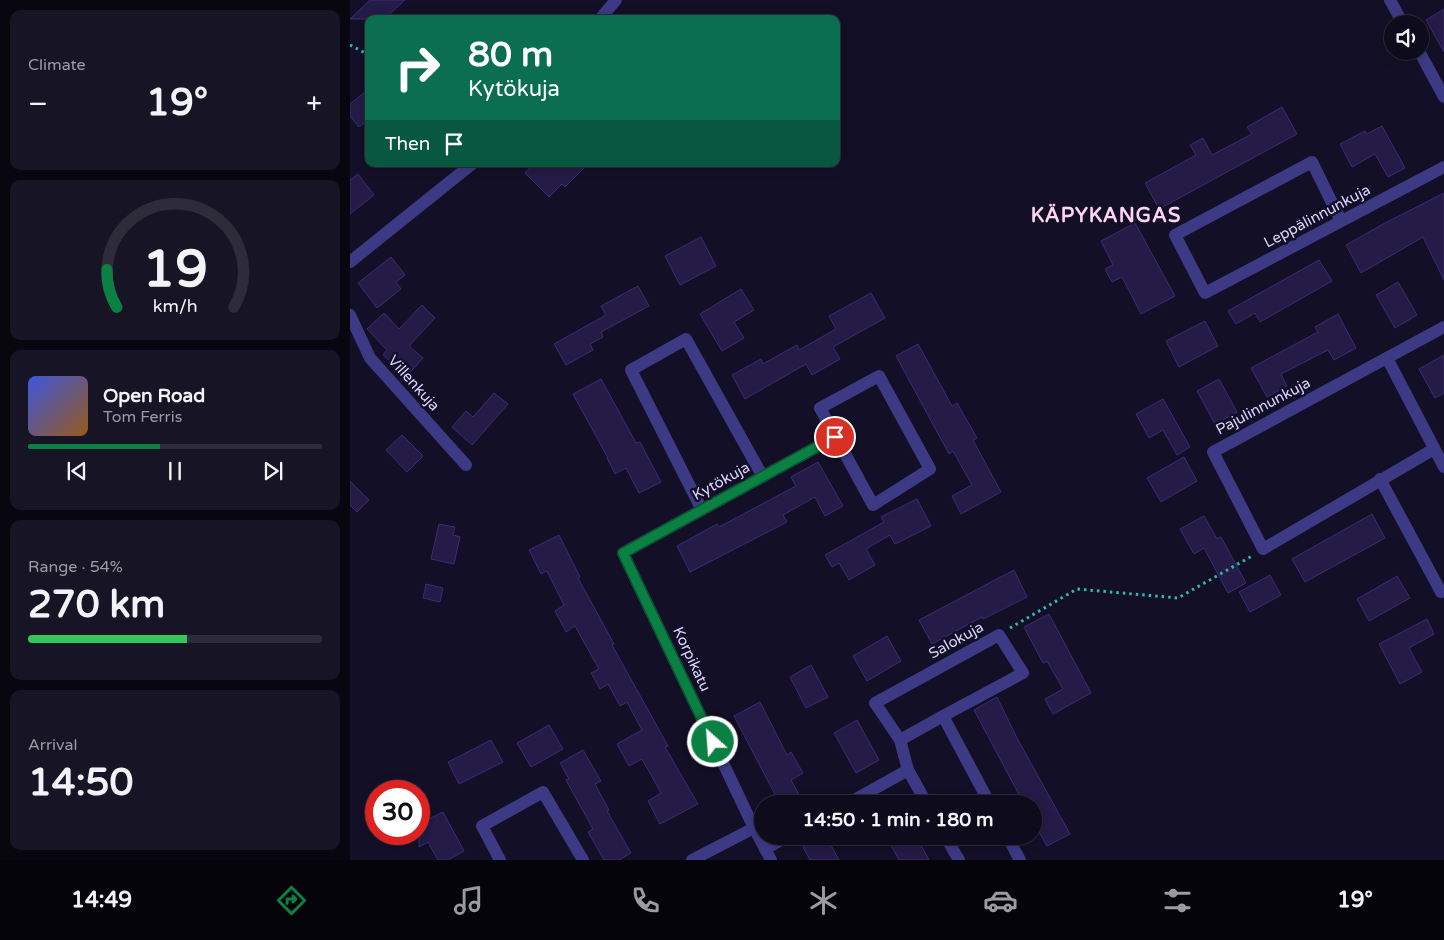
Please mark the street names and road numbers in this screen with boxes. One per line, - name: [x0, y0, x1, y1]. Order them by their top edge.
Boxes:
- street label: Leppälinnunkuja: [1261, 180, 1373, 252]
- street label: Villenkuja: [384, 351, 444, 415]
- street label: Pajulinnunkuja: [1213, 374, 1313, 438]
- street label: Kytökuja: [689, 458, 753, 504]
- street label: Salokuja: [925, 618, 987, 662]
- street label: Korpikatu: [669, 624, 715, 694]

